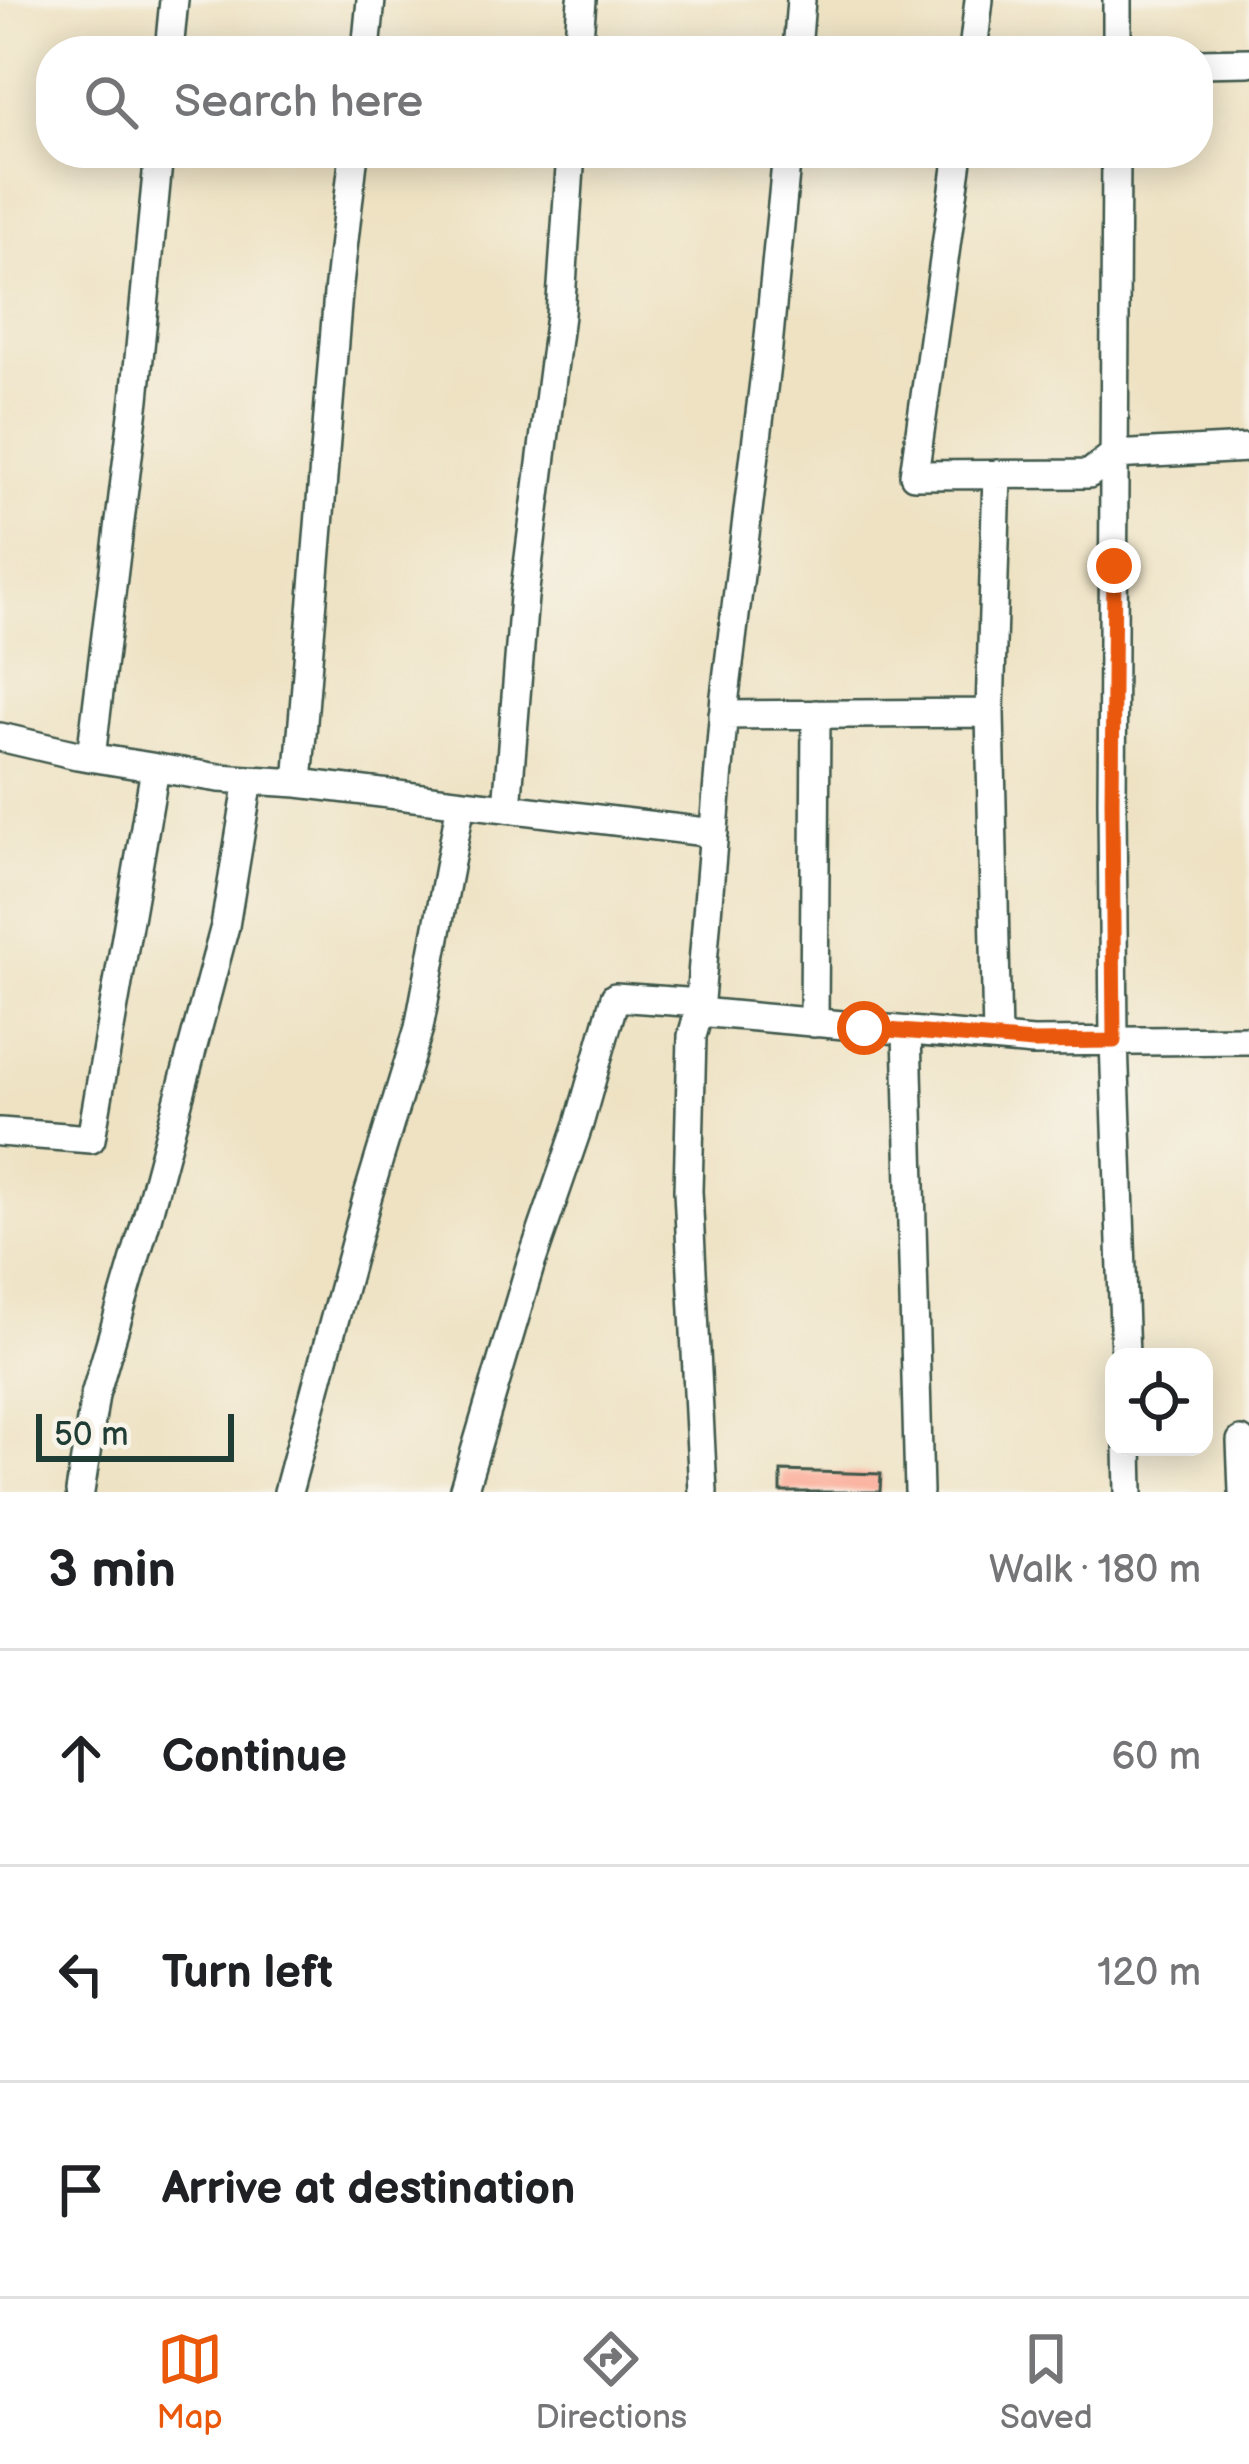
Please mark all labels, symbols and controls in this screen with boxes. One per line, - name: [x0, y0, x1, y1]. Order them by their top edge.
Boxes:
- search box: [36, 36, 1213, 168]
- icon: search: [78, 69, 144, 135]
- text: Search here: [174, 75, 423, 130]
- route end: [1087, 539, 1141, 593]
- route start: [837, 1001, 891, 1055]
- map controls: [1105, 1348, 1213, 1456]
- button: locate: [1105, 1348, 1213, 1456]
- scale bar: [36, 1408, 234, 1461]
- text: 50 m: [54, 1415, 129, 1455]
- text: 3 min: [48, 1540, 176, 1601]
- text: Walk · 180 m: [989, 1547, 1201, 1594]
- icon: ahead: [48, 1725, 114, 1791]
- text: Continue: [162, 1730, 347, 1785]
- text: 60 m: [1111, 1734, 1201, 1781]
- icon: left: [48, 1941, 114, 2007]
- text: Turn left: [162, 1946, 333, 2001]
- text: 120 m: [1097, 1950, 1201, 1997]
- icon: arrive: [48, 2157, 114, 2223]
- text: Arrive at destination: [162, 2162, 575, 2217]
- tab: Map: [156, 2326, 223, 2438]
- tab: Directions: [535, 2326, 687, 2438]
- tab: Saved: [1000, 2326, 1093, 2438]

